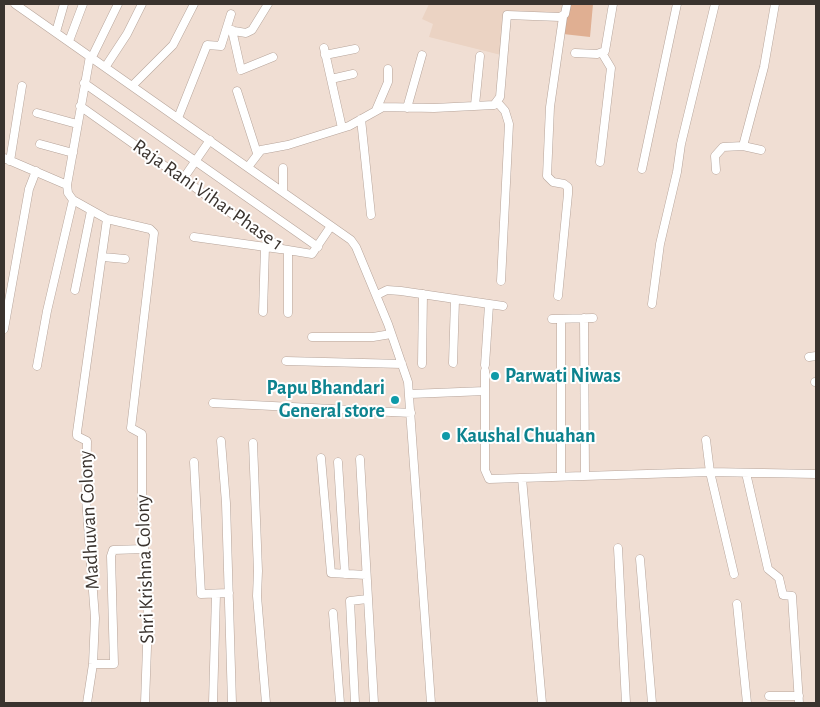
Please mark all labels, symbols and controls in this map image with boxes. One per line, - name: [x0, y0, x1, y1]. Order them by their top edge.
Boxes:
- street label: Raja Rani Vihar Phase 1: [128, 134, 288, 256]
- place label: Parwati Niwas: [505, 364, 621, 388]
- marker: Parwati Niwas: [489, 370, 501, 382]
- place label: Papu Bhandari General store: [266, 376, 385, 423]
- marker: Papu Bhandari General store: [389, 394, 401, 406]
- place label: Kaushal Chuahan: [456, 424, 596, 448]
- marker: Kaushal Chuahan: [440, 430, 452, 442]
- street label: Madhuvan Colony: [73, 450, 105, 590]
- street label: Shri Krishna Colony: [130, 494, 160, 644]

